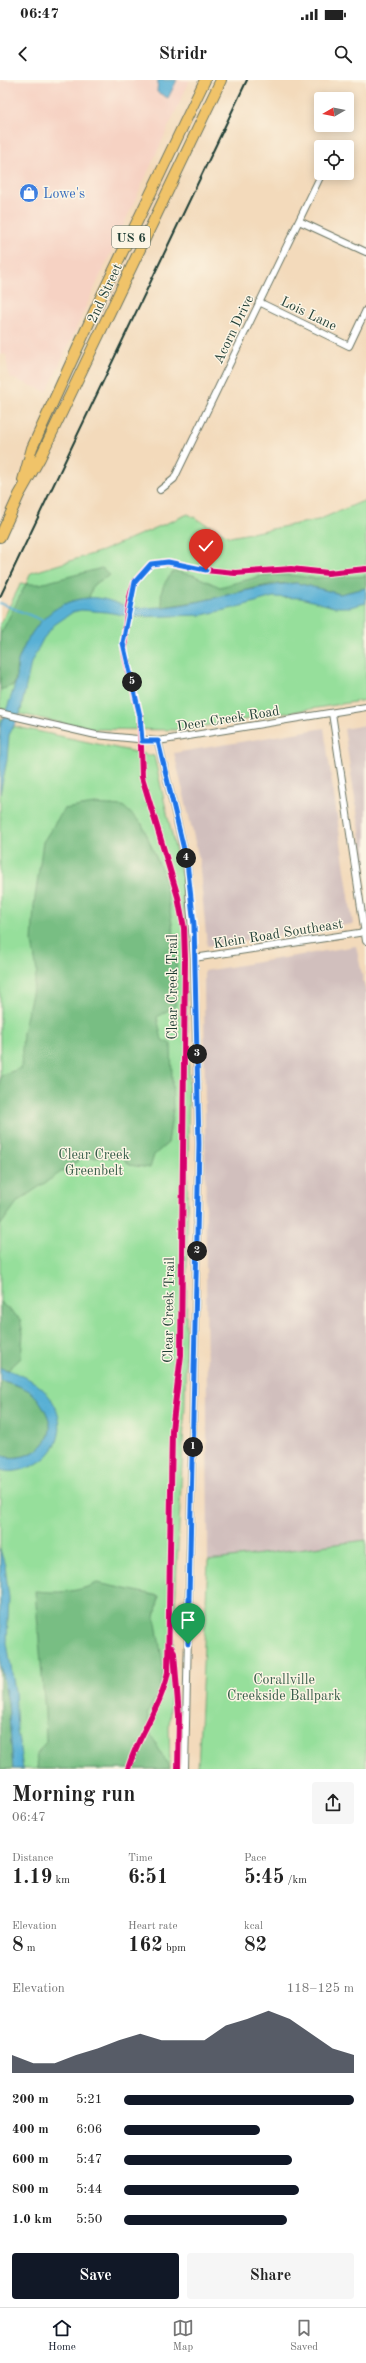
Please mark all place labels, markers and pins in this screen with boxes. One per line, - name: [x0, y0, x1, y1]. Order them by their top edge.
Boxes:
- shop icon: Lowe's: [18, 182, 40, 204]
- place label: Lowe's: [43, 187, 85, 201]
- pin: [189, 529, 223, 570]
- pin: 5: [122, 672, 142, 692]
- pin: 4: [176, 848, 196, 868]
- pin: 3: [187, 1044, 207, 1064]
- pin: 2: [187, 1241, 207, 1261]
- pin: 1: [183, 1437, 203, 1457]
- pin: [171, 1603, 205, 1644]

